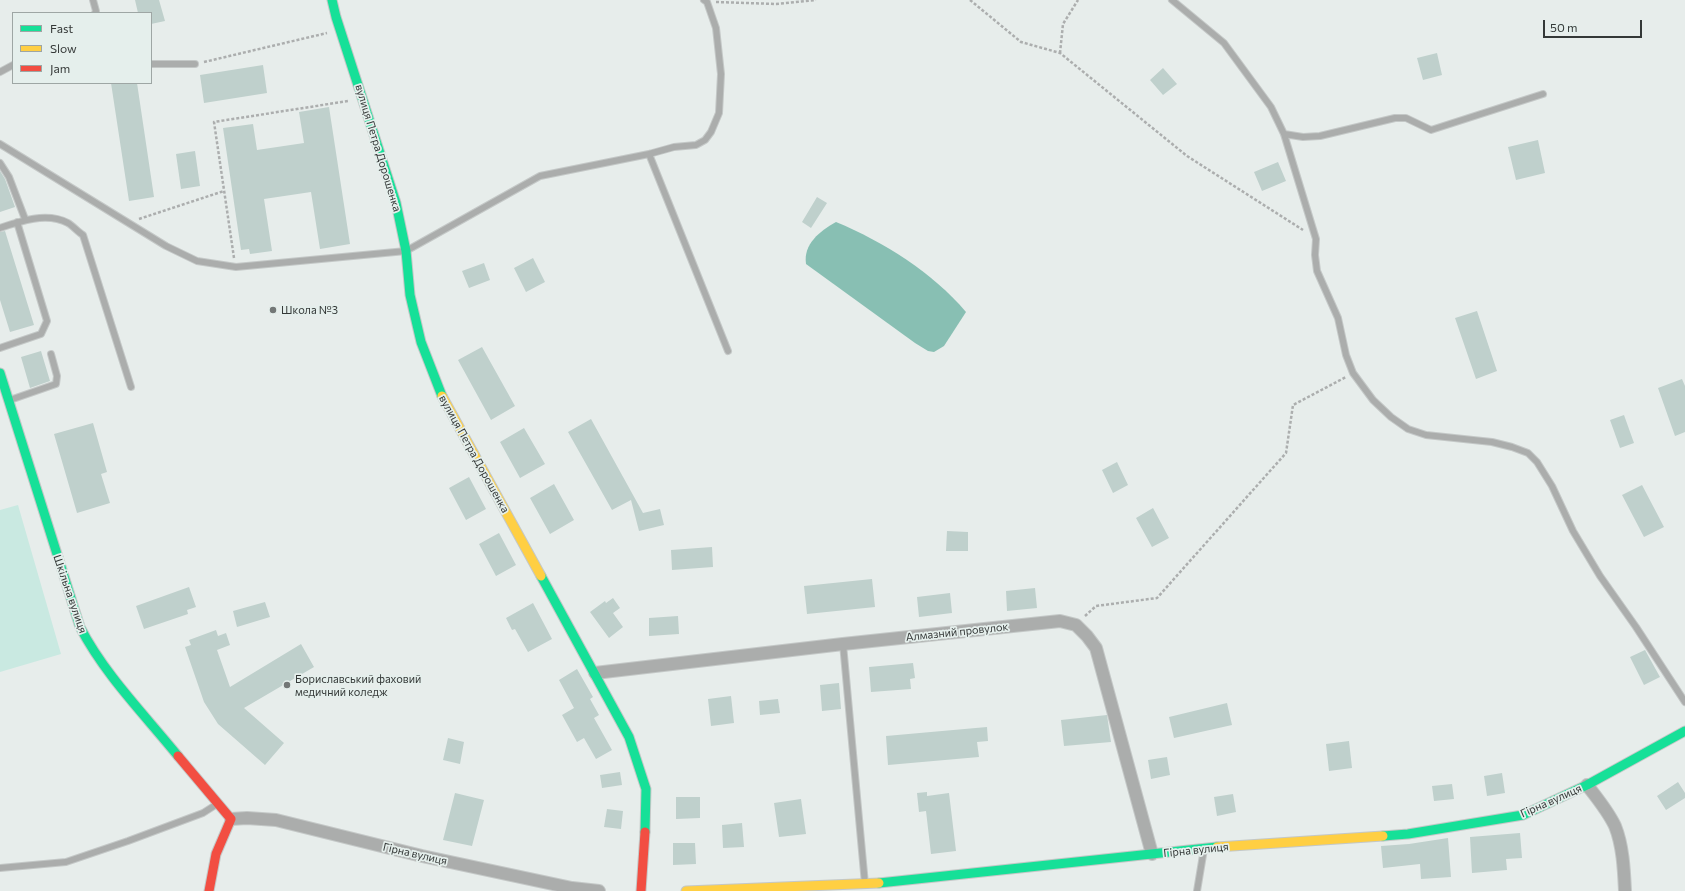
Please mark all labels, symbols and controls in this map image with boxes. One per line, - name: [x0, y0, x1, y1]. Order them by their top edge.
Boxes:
- legend: [12, 12, 152, 84]
- scale bar: [1545, 12, 1644, 38]
- text: 50 m: [1550, 20, 1578, 34]
- text: Fast: [50, 21, 73, 35]
- text: Slow: [50, 41, 77, 55]
- text: Jam: [50, 61, 70, 75]
- street label: вулиця Петра Дорошенка: [352, 83, 404, 213]
- place label: Школа №3: [281, 303, 338, 317]
- marker: Школа №3: [268, 305, 278, 315]
- street label: вулиця Петра Дорошенка: [436, 393, 512, 515]
- street label: Шкільна вулиця: [50, 553, 90, 635]
- street label: Алмазний провулок: [905, 620, 1009, 644]
- place label: Бориславський фаховий медичний коледж: [295, 672, 421, 698]
- marker: Бориславський фаховий медичний коледж: [282, 680, 292, 690]
- street label: Гірна вулиця: [1518, 782, 1584, 820]
- street label: Гірна вулиця: [382, 840, 448, 868]
- street label: Гірна вулиця: [1163, 840, 1229, 860]

